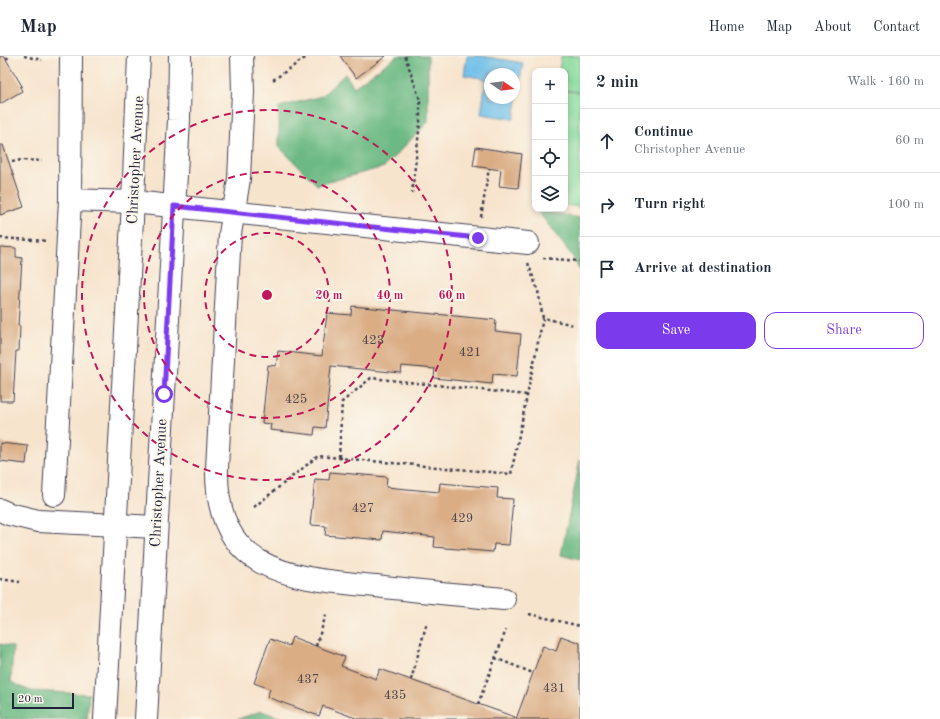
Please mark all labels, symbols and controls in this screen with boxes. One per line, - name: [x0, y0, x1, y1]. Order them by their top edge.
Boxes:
- text: Map: [20, 18, 57, 37]
- text: Home: [709, 20, 744, 34]
- text: Map: [766, 20, 792, 34]
- text: About: [814, 20, 851, 34]
- text: Contact: [873, 20, 920, 34]
- north arrow: [484, 68, 520, 104]
- map controls: [532, 68, 568, 212]
- button: +: [532, 68, 568, 104]
- text: 2 min: [596, 74, 639, 91]
- text: Walk · 160 m: [847, 75, 924, 88]
- street label: Christopher Avenue: [126, 95, 147, 225]
- button: −: [532, 104, 568, 140]
- text: Continue: [634, 125, 693, 140]
- icon: ahead: [596, 130, 618, 152]
- text: 60 m: [895, 134, 924, 147]
- button: locate: [532, 140, 568, 176]
- text: Christopher Avenue: [634, 143, 745, 156]
- button: layers: [532, 176, 568, 212]
- icon: right: [596, 194, 618, 216]
- text: Turn right: [634, 197, 705, 212]
- text: 100 m: [887, 198, 924, 211]
- route end: [469, 229, 487, 247]
- icon: arrive: [596, 258, 618, 280]
- text: Arrive at destination: [634, 261, 772, 276]
- centre of rings: [260, 288, 274, 302]
- text: 20 m: [316, 290, 343, 302]
- text: 40 m: [377, 290, 404, 302]
- text: 60 m: [439, 290, 466, 302]
- button: Save: [596, 312, 756, 349]
- button: Share: [764, 312, 924, 349]
- house number: 423: [362, 334, 384, 347]
- house number: 421: [459, 346, 481, 359]
- route start: [155, 385, 173, 403]
- house number: 425: [285, 393, 307, 406]
- street label: Christopher Avenue: [149, 418, 170, 548]
- house number: 427: [352, 502, 374, 515]
- house number: 429: [451, 512, 473, 525]
- house number: 437: [297, 673, 319, 686]
- house number: 431: [543, 682, 565, 695]
- house number: 435: [384, 689, 406, 702]
- scale bar: [12, 691, 74, 710]
- text: 20 m: [18, 694, 43, 705]

